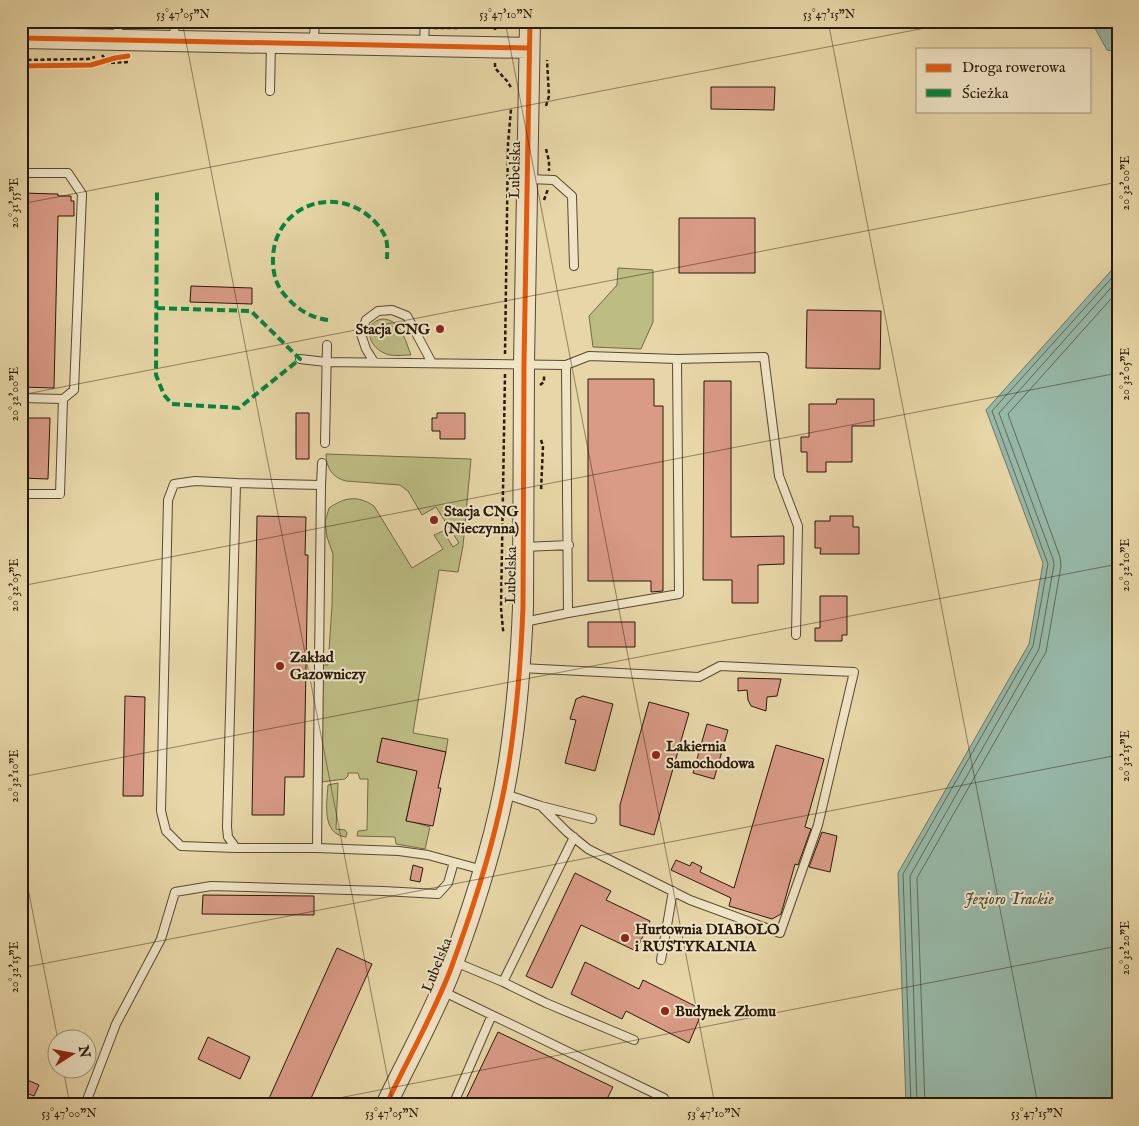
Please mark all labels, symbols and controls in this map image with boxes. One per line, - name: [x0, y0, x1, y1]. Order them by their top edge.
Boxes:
- text: 53°47'05"N: [156, 7, 210, 22]
- text: 53°47'10"N: [479, 7, 533, 22]
- text: 53°47'15"N: [803, 7, 856, 22]
- legend: [916, 48, 1092, 112]
- text: Droga rowerowa: [962, 58, 1066, 77]
- text: Ścieżka: [962, 84, 1009, 103]
- street label: Lubelska: [505, 141, 525, 199]
- text: 20°32'00"E: [1118, 156, 1133, 210]
- text: 20°31'55"E: [7, 178, 22, 228]
- place label: Stacja CNG: [356, 320, 431, 339]
- marker: Stacja CNG: [434, 323, 446, 335]
- text: 20°32'05"E: [1118, 347, 1133, 401]
- text: 20°32'00"E: [7, 367, 22, 421]
- place label: Stacja CNG (Nieczynna): [444, 502, 520, 538]
- marker: Stacja CNG (Nieczynna): [428, 514, 440, 526]
- text: 20°32'10"E: [1118, 538, 1133, 592]
- street label: Lubelska: [501, 546, 521, 604]
- text: 20°32'05"E: [7, 558, 22, 612]
- place label: Zakład Gazowniczy: [290, 648, 366, 684]
- marker: Zakład Gazowniczy: [274, 660, 286, 672]
- text: 20°32'15"E: [1118, 730, 1133, 782]
- place label: Lakiernia Samochodowa: [666, 737, 755, 773]
- text: 20°32'10"E: [7, 749, 22, 803]
- marker: Lakiernia Samochodowa: [650, 749, 662, 761]
- water label: Jezioro Trackie: [964, 890, 1054, 910]
- place label: Hurtownia DIABOLO i RUSTYKALNIA: [635, 920, 780, 956]
- text: 20°32'20"E: [1118, 921, 1133, 975]
- marker: Hurtownia DIABOLO i RUSTYKALNIA: [619, 932, 631, 944]
- street label: Lubelska: [417, 934, 457, 995]
- text: 20°32'15"E: [7, 941, 22, 993]
- place label: Budynek Złomu: [675, 1002, 776, 1021]
- marker: Budynek Złomu: [659, 1005, 671, 1017]
- north arrow: [48, 1028, 98, 1078]
- text: N: [74, 1043, 94, 1059]
- text: 53°47'00"N: [41, 1106, 97, 1121]
- text: 53°47'05"N: [365, 1106, 419, 1121]
- text: 53°47'10"N: [687, 1106, 741, 1121]
- text: 53°47'15"N: [1011, 1106, 1064, 1121]

